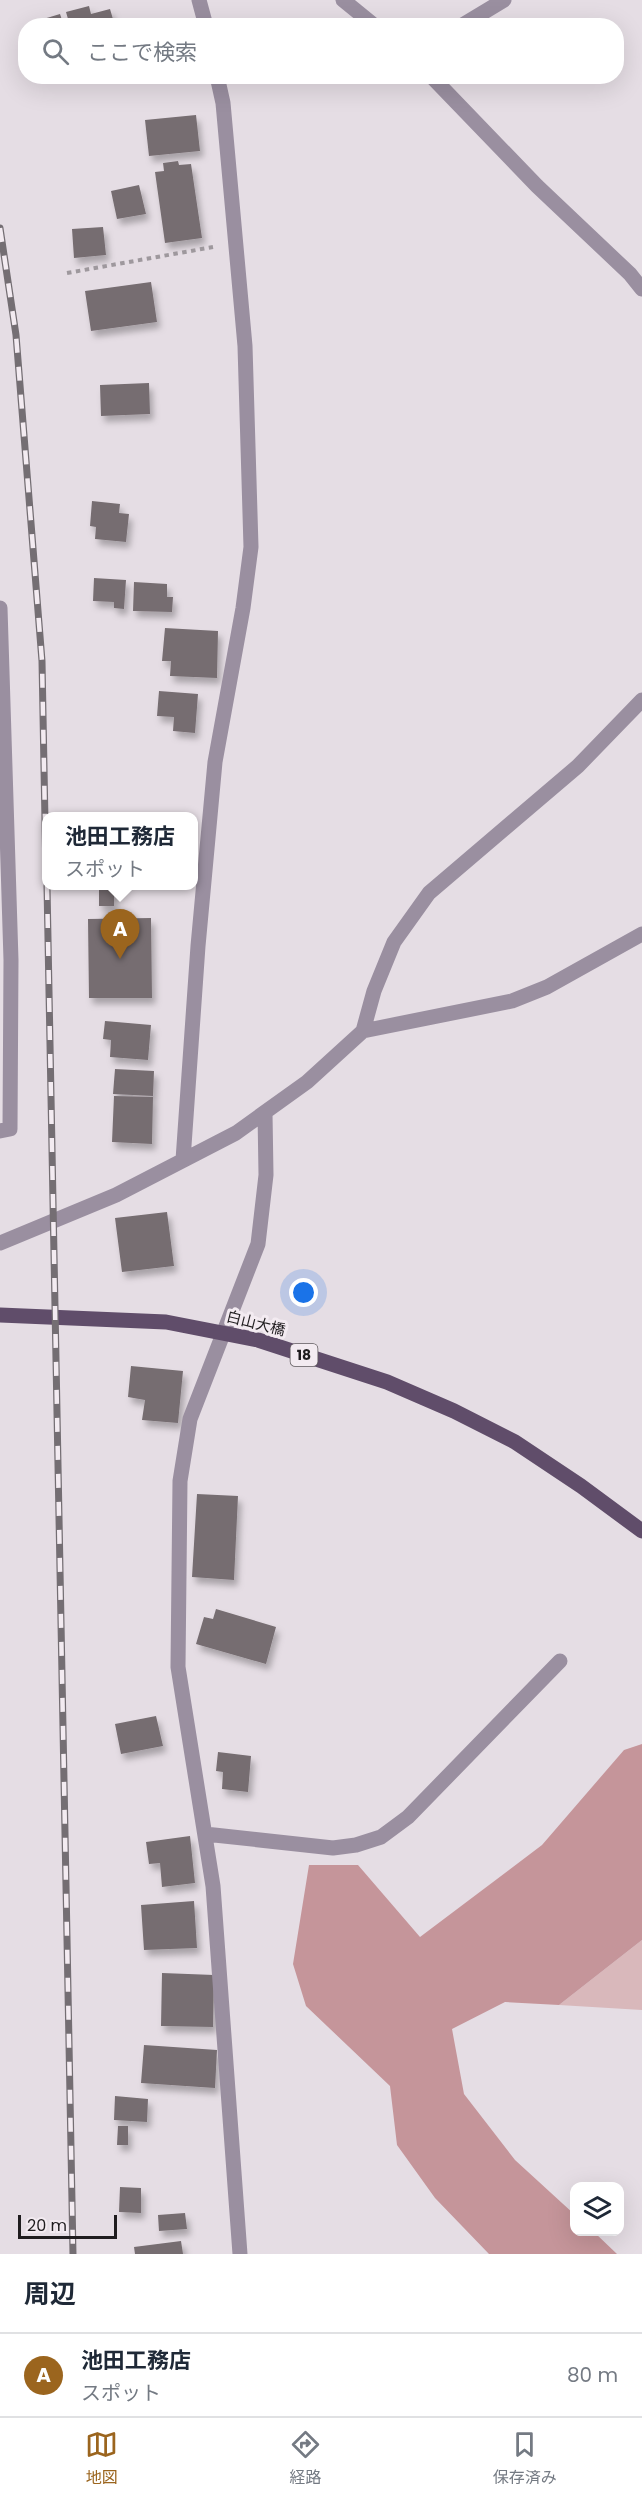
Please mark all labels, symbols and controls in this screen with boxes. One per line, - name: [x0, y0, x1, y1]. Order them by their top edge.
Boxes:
- search box: [18, 18, 624, 84]
- icon: search: [39, 35, 72, 68]
- text: ここで検索: [87, 37, 197, 68]
- popup: [42, 812, 198, 890]
- text: 池田工務店: [65, 821, 175, 852]
- text: スポット: [65, 855, 145, 883]
- pin: A: [100, 910, 140, 959]
- your location: [289, 1278, 318, 1307]
- street label: 白山大橋: [224, 1306, 288, 1340]
- road number: 18: [290, 1344, 318, 1366]
- map controls: [570, 2182, 624, 2236]
- button: layers: [570, 2182, 624, 2236]
- scale bar: [18, 2212, 117, 2240]
- text: 20 m: [27, 2214, 67, 2237]
- text: 周辺: [24, 2276, 76, 2312]
- text: 池田工務店: [81, 2345, 191, 2376]
- text: A: [36, 2361, 51, 2389]
- text: 80 m: [567, 2361, 618, 2389]
- text: スポット: [81, 2379, 161, 2407]
- tab: 地図: [85, 2428, 118, 2490]
- tab: 経路: [289, 2428, 322, 2490]
- tab: 保存済み: [493, 2428, 557, 2490]

